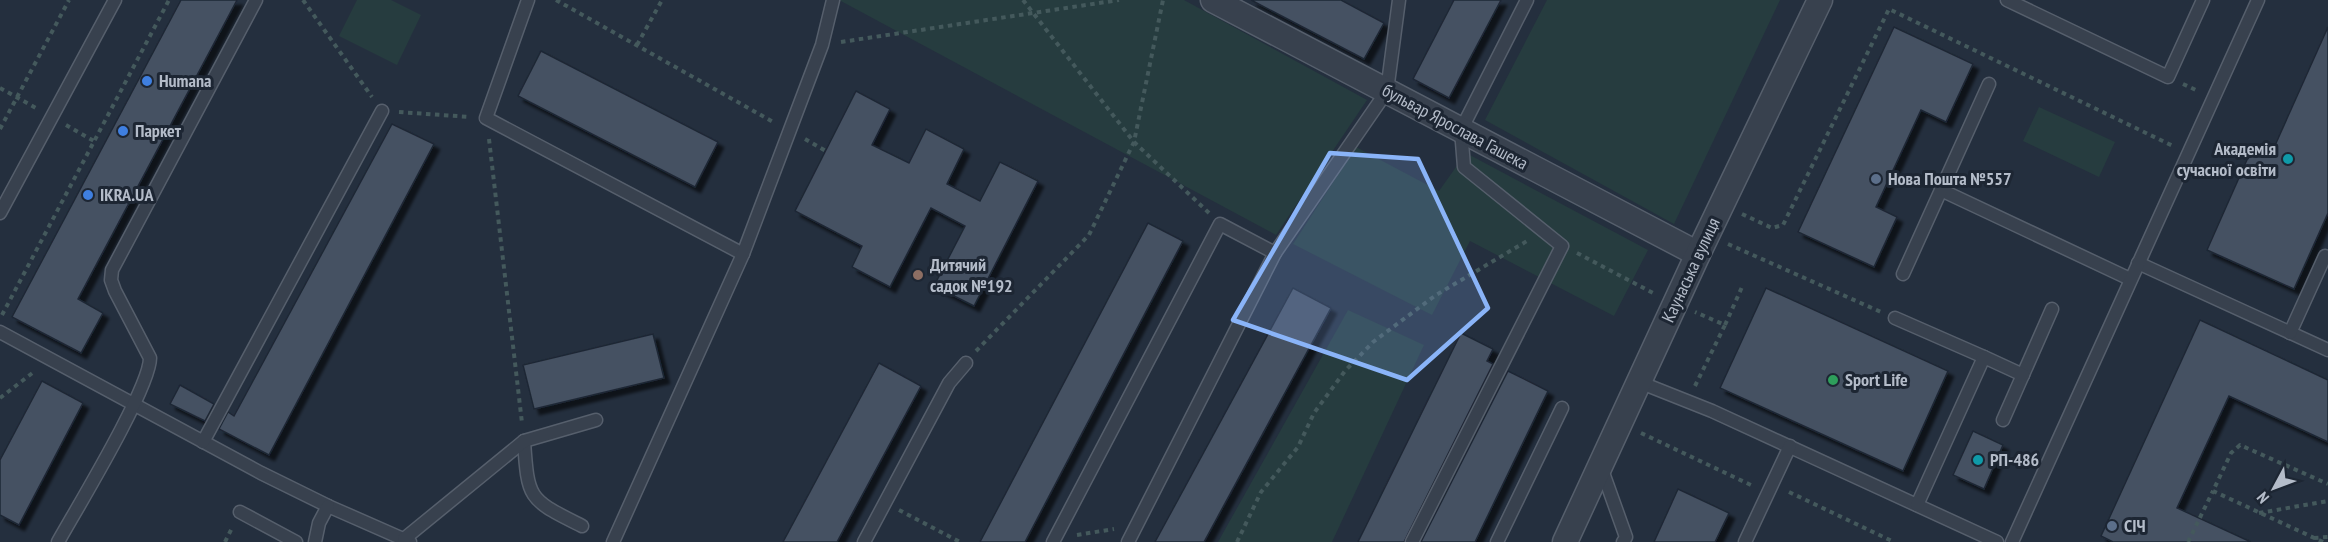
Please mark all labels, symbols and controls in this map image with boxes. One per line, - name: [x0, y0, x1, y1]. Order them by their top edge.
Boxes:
- place label: Humana: [159, 69, 212, 92]
- marker: Humana: [140, 74, 154, 88]
- street label: бульвар Ярослава Гашека: [1378, 78, 1532, 175]
- place label: Паркет: [135, 119, 182, 142]
- marker: Паркет: [116, 124, 130, 138]
- place label: Академія сучасної освіти: [2177, 137, 2276, 181]
- marker: Академія сучасної освіти: [2281, 152, 2295, 166]
- place label: Нова Пошта №557: [1888, 167, 2012, 190]
- marker: Нова Пошта №557: [1869, 172, 1883, 186]
- place label: ІКRA.UA: [100, 183, 154, 206]
- marker: ІКRA.UA: [81, 188, 95, 202]
- street label: Каунаська вулиця: [1656, 214, 1725, 326]
- place label: Дитячий садок №192: [930, 253, 1013, 297]
- marker: Дитячий садок №192: [911, 268, 925, 282]
- place label: Sport Life: [1845, 368, 1908, 391]
- marker: Sport Life: [1826, 373, 1840, 387]
- place label: РП-486: [1990, 448, 2039, 471]
- marker: РП-486: [1971, 453, 1985, 467]
- north arrow: [2244, 458, 2304, 518]
- text: N: [2252, 488, 2273, 508]
- place label: СІЧ: [2124, 514, 2146, 537]
- marker: СІЧ: [2105, 519, 2119, 533]

